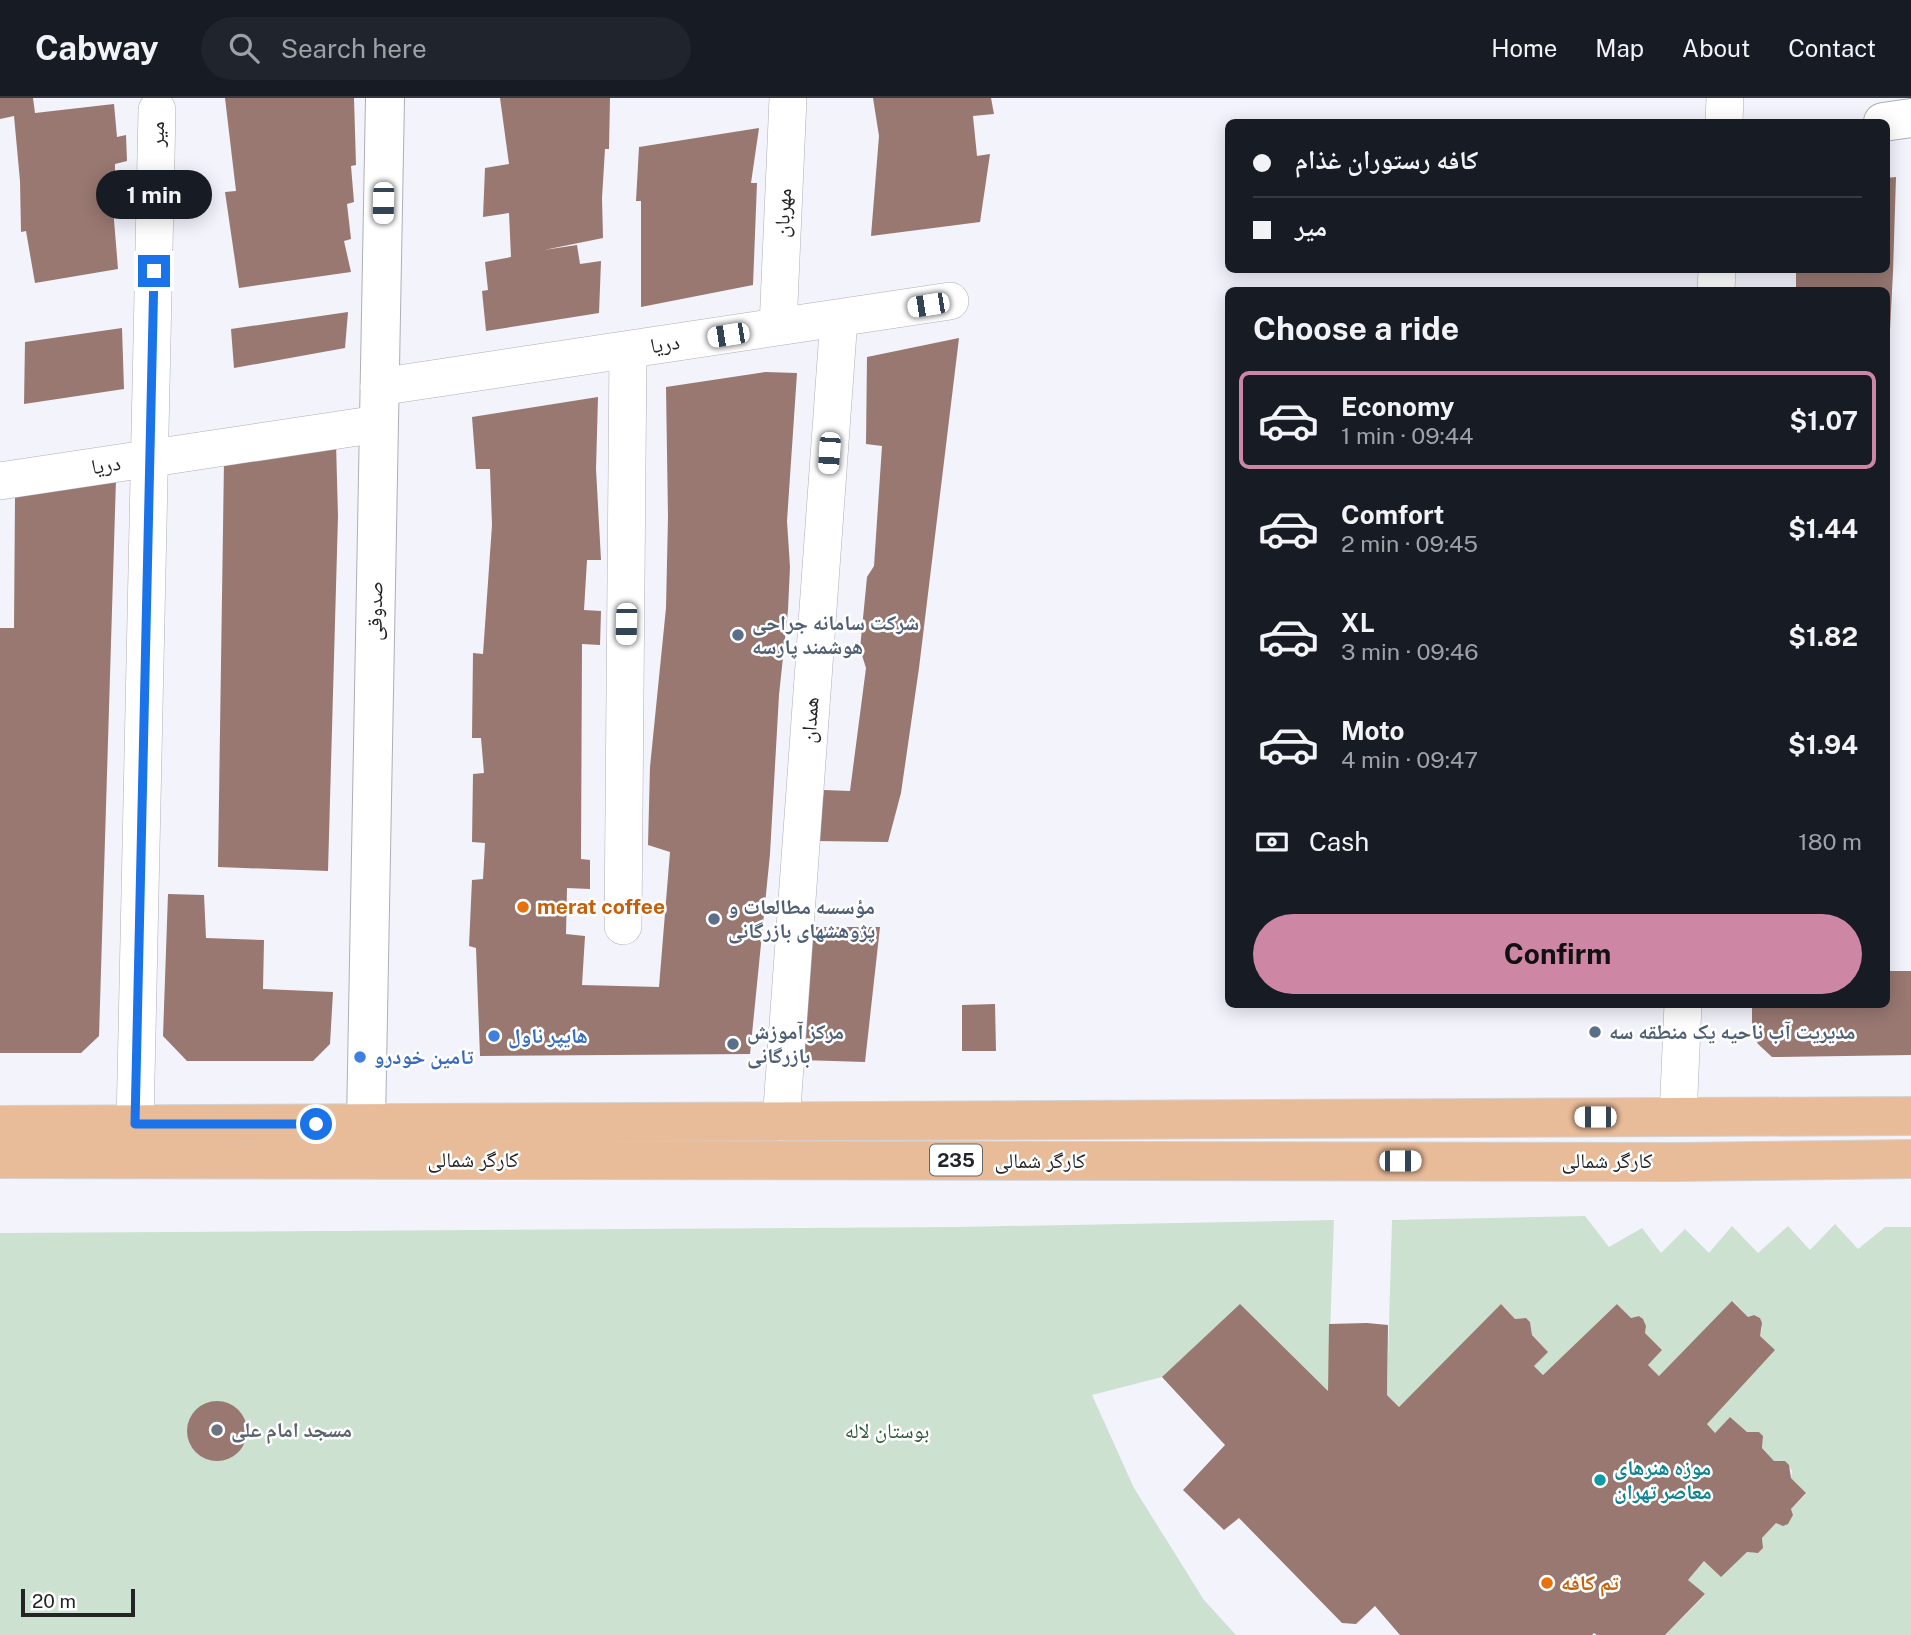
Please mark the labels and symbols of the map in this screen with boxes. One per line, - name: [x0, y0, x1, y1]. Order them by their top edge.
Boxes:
- street label: میر: [144, 121, 169, 148]
- callout: 1 min: [96, 170, 212, 218]
- car: [373, 182, 394, 224]
- street label: مهربان: [769, 188, 796, 238]
- route end: [138, 255, 170, 287]
- car: [906, 291, 951, 319]
- car: [706, 321, 751, 349]
- street label: دریا: [648, 329, 681, 358]
- car: [818, 431, 841, 475]
- street label: دریا: [89, 450, 122, 479]
- street label: صدوقی: [361, 581, 389, 641]
- car: [616, 603, 637, 645]
- place label: شرکت سامانه جراحی هوشمند پارسه: [752, 610, 919, 659]
- marker: شرکت سامانه جراحی هوشمند پارسه: [730, 627, 746, 643]
- street label: همدان: [795, 696, 824, 744]
- place label: merat coffee: [537, 894, 665, 919]
- place label: مؤسسه مطالعات و پژوهشهای بازرگانی: [728, 894, 875, 944]
- marker: merat coffee: [515, 899, 531, 915]
- marker: مؤسسه مطالعات و پژوهشهای بازرگانی: [706, 911, 722, 927]
- place label: مرکز آموزش بازرگانی: [747, 1019, 844, 1069]
- place label: مدیریت آب ناحیه یک منطقه سه: [1609, 1019, 1856, 1044]
- place label: هايپر ناول: [508, 1023, 588, 1049]
- marker: مدیریت آب ناحیه یک منطقه سه: [1587, 1024, 1603, 1040]
- marker: هايپر ناول: [486, 1028, 502, 1044]
- marker: مرکز آموزش بازرگانی: [725, 1036, 741, 1052]
- place label: تامین خودرو: [374, 1044, 474, 1070]
- marker: تامین خودرو: [352, 1049, 368, 1065]
- car: [1575, 1107, 1617, 1128]
- route start: [300, 1108, 332, 1140]
- road number: 235: [930, 1144, 982, 1176]
- street label: کارگر شمالی: [427, 1147, 519, 1173]
- street label: کارگر شمالی: [994, 1148, 1086, 1174]
- street label: کارگر شمالی: [1561, 1148, 1653, 1174]
- car: [1380, 1151, 1422, 1172]
- place label: مسجد امام علی: [231, 1417, 352, 1444]
- park label: بوستان لاله: [845, 1418, 929, 1443]
- marker: مسجد امام علی: [209, 1422, 225, 1438]
- place label: موزه هنرهای معاصر تهران: [1614, 1455, 1712, 1504]
- marker: موزه هنرهای معاصر تهران: [1592, 1472, 1608, 1488]
- place label: تم کافه: [1561, 1570, 1619, 1597]
- marker: تم کافه: [1539, 1575, 1555, 1591]
- scale bar: [21, 1586, 135, 1618]

